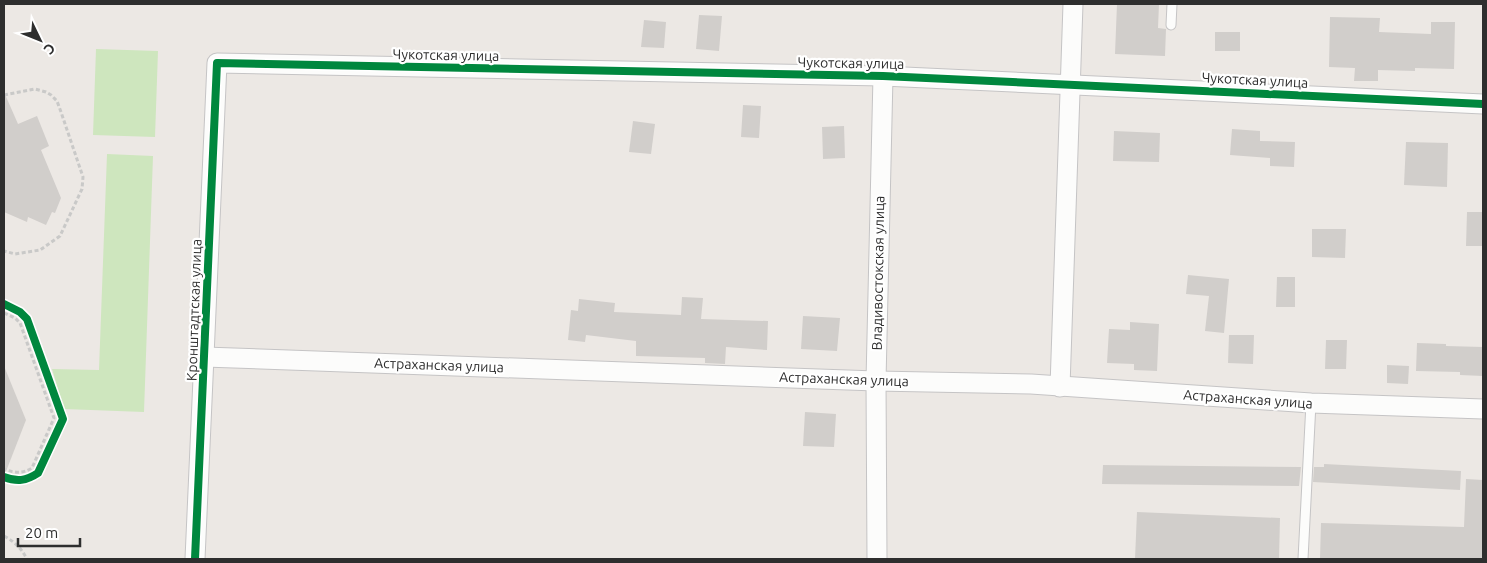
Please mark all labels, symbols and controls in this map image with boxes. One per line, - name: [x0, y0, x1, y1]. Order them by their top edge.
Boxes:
- north arrow: [15, 15, 65, 65]
- text: С: [41, 40, 58, 58]
- street label: Чукотская улица: [393, 46, 499, 64]
- street label: Чукотская улица: [798, 54, 904, 72]
- street label: Чукотская улица: [1201, 69, 1309, 91]
- street label: Владивостокская улица: [869, 195, 887, 351]
- street label: Кронштадтская улица: [184, 239, 204, 381]
- street label: Астраханская улица: [374, 355, 504, 375]
- street label: Астраханская улица: [779, 369, 909, 389]
- street label: Астраханская улица: [1183, 386, 1313, 412]
- scale bar: [18, 516, 80, 548]
- text: 20 m: [25, 524, 58, 541]

